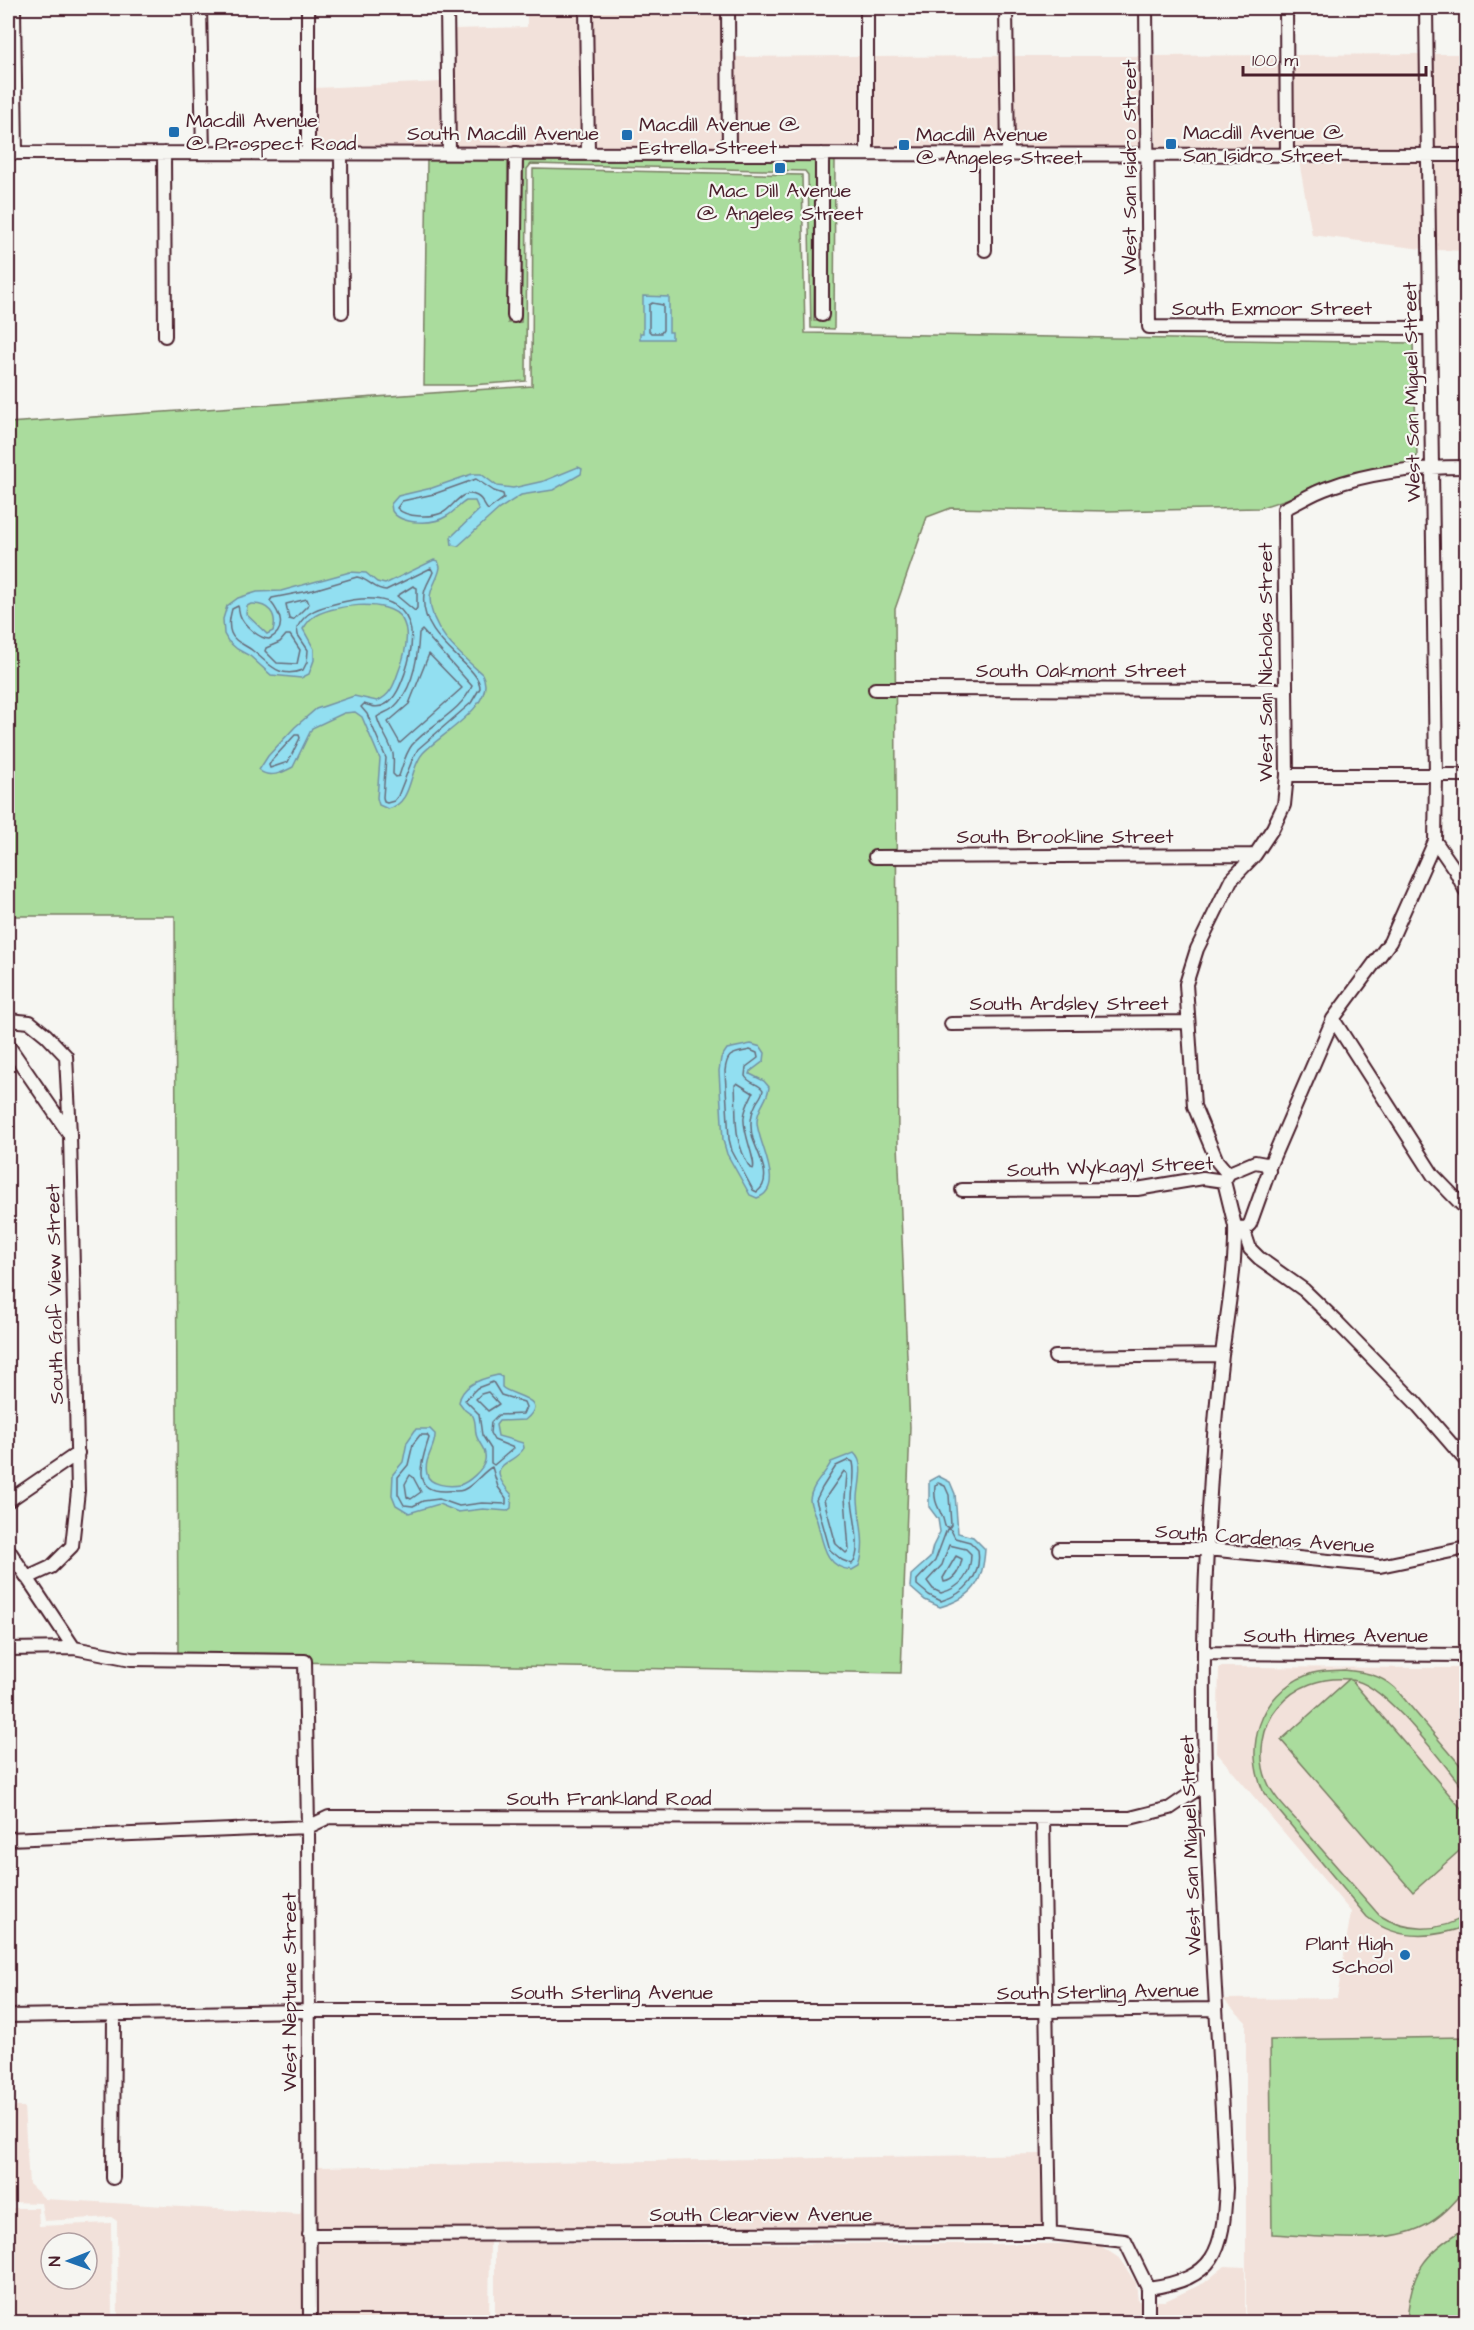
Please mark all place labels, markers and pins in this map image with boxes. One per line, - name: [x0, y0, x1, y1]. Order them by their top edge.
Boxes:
- place label: Macdill Avenue @ Prospect Road: [186, 107, 357, 158]
- place label: Macdill Avenue @ Estrella Street: [639, 111, 800, 162]
- place label: Macdill Avenue @ San Isidro Street: [1183, 119, 1344, 170]
- place label: Macdill Avenue @ Angeles Street: [916, 121, 1083, 173]
- marker: Macdill Avenue @ Prospect Road: [167, 125, 181, 139]
- marker: Macdill Avenue @ Estrella Street: [620, 128, 634, 142]
- marker: Macdill Avenue @ San Isidro Street: [1164, 137, 1178, 151]
- marker: Macdill Avenue @ Angeles Street: [897, 138, 911, 152]
- marker: Mac Dill Avenue @ Angeles Street: [773, 161, 787, 175]
- place label: Mac Dill Avenue @ Angeles Street: [697, 177, 863, 229]
- place label: Plant High School: [1305, 1930, 1393, 1981]
- marker: Plant High School: [1398, 1948, 1412, 1962]

